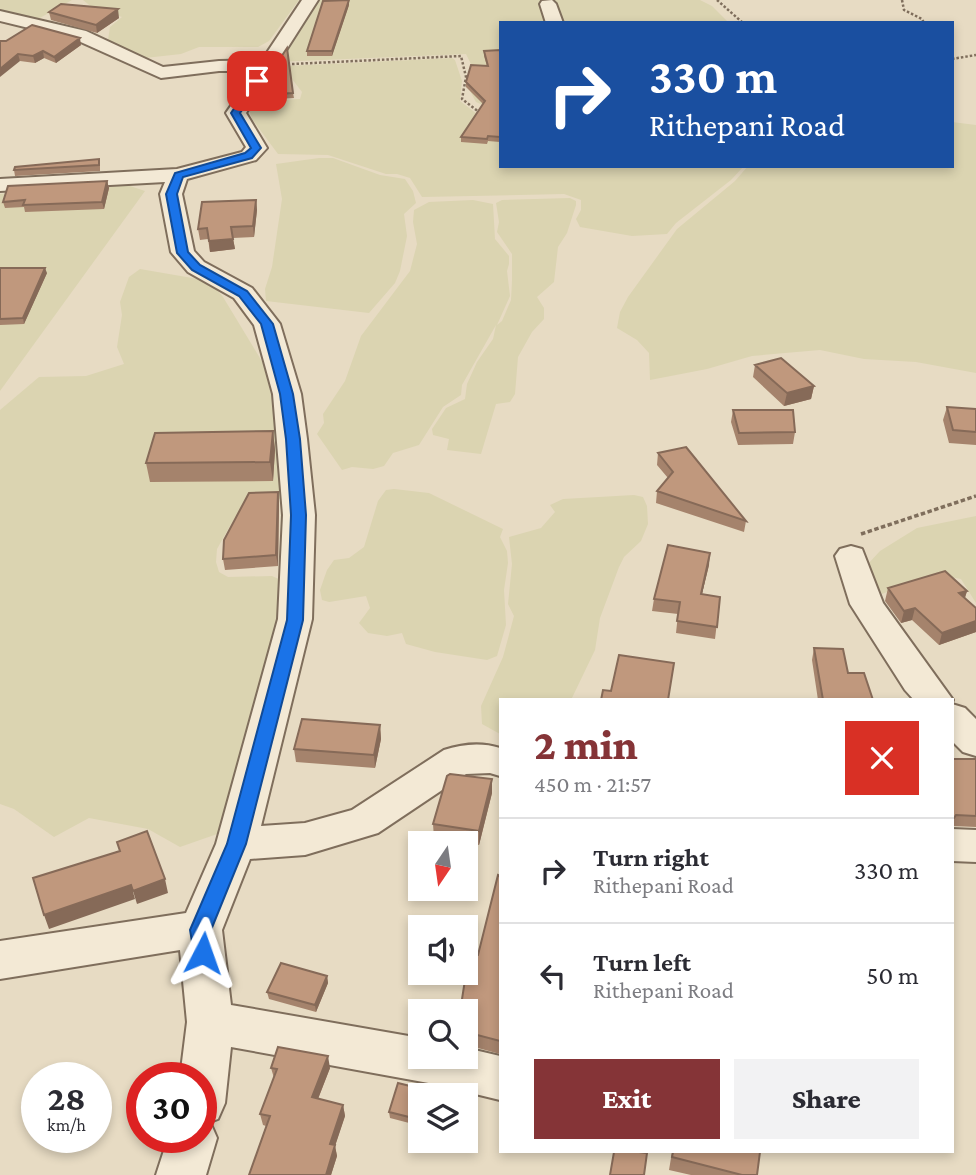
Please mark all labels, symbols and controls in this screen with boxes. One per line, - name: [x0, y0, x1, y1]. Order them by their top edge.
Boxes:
- icon: right: [534, 49, 625, 140]
- text: 330 m: [649, 49, 777, 104]
- pin: [227, 51, 287, 111]
- icon: arrive: [238, 62, 276, 100]
- text: Rithepani Road: [649, 107, 845, 143]
- text: 2 min: [534, 721, 638, 768]
- button: close: [845, 721, 919, 795]
- text: 450 m · 21:57: [534, 771, 651, 797]
- north arrow: [408, 831, 478, 901]
- map controls: [408, 831, 478, 1153]
- text: Turn right: [593, 843, 709, 872]
- icon: right: [534, 852, 572, 890]
- text: 330 m: [854, 856, 919, 885]
- text: Rithepani Road: [593, 872, 734, 898]
- button: sound: [408, 915, 478, 985]
- position arrow: [166, 916, 240, 990]
- text: Turn left: [593, 948, 691, 977]
- icon: left: [534, 957, 572, 995]
- text: 50 m: [866, 961, 919, 990]
- text: Rithepani Road: [593, 977, 734, 1003]
- button: search: [408, 999, 478, 1069]
- button: Exit: [534, 1059, 720, 1139]
- button: Share: [734, 1059, 919, 1139]
- speed limit sign: 30: [126, 1062, 217, 1153]
- text: 28: [47, 1079, 86, 1118]
- button: layers: [408, 1083, 478, 1153]
- text: km/h: [47, 1115, 86, 1135]

